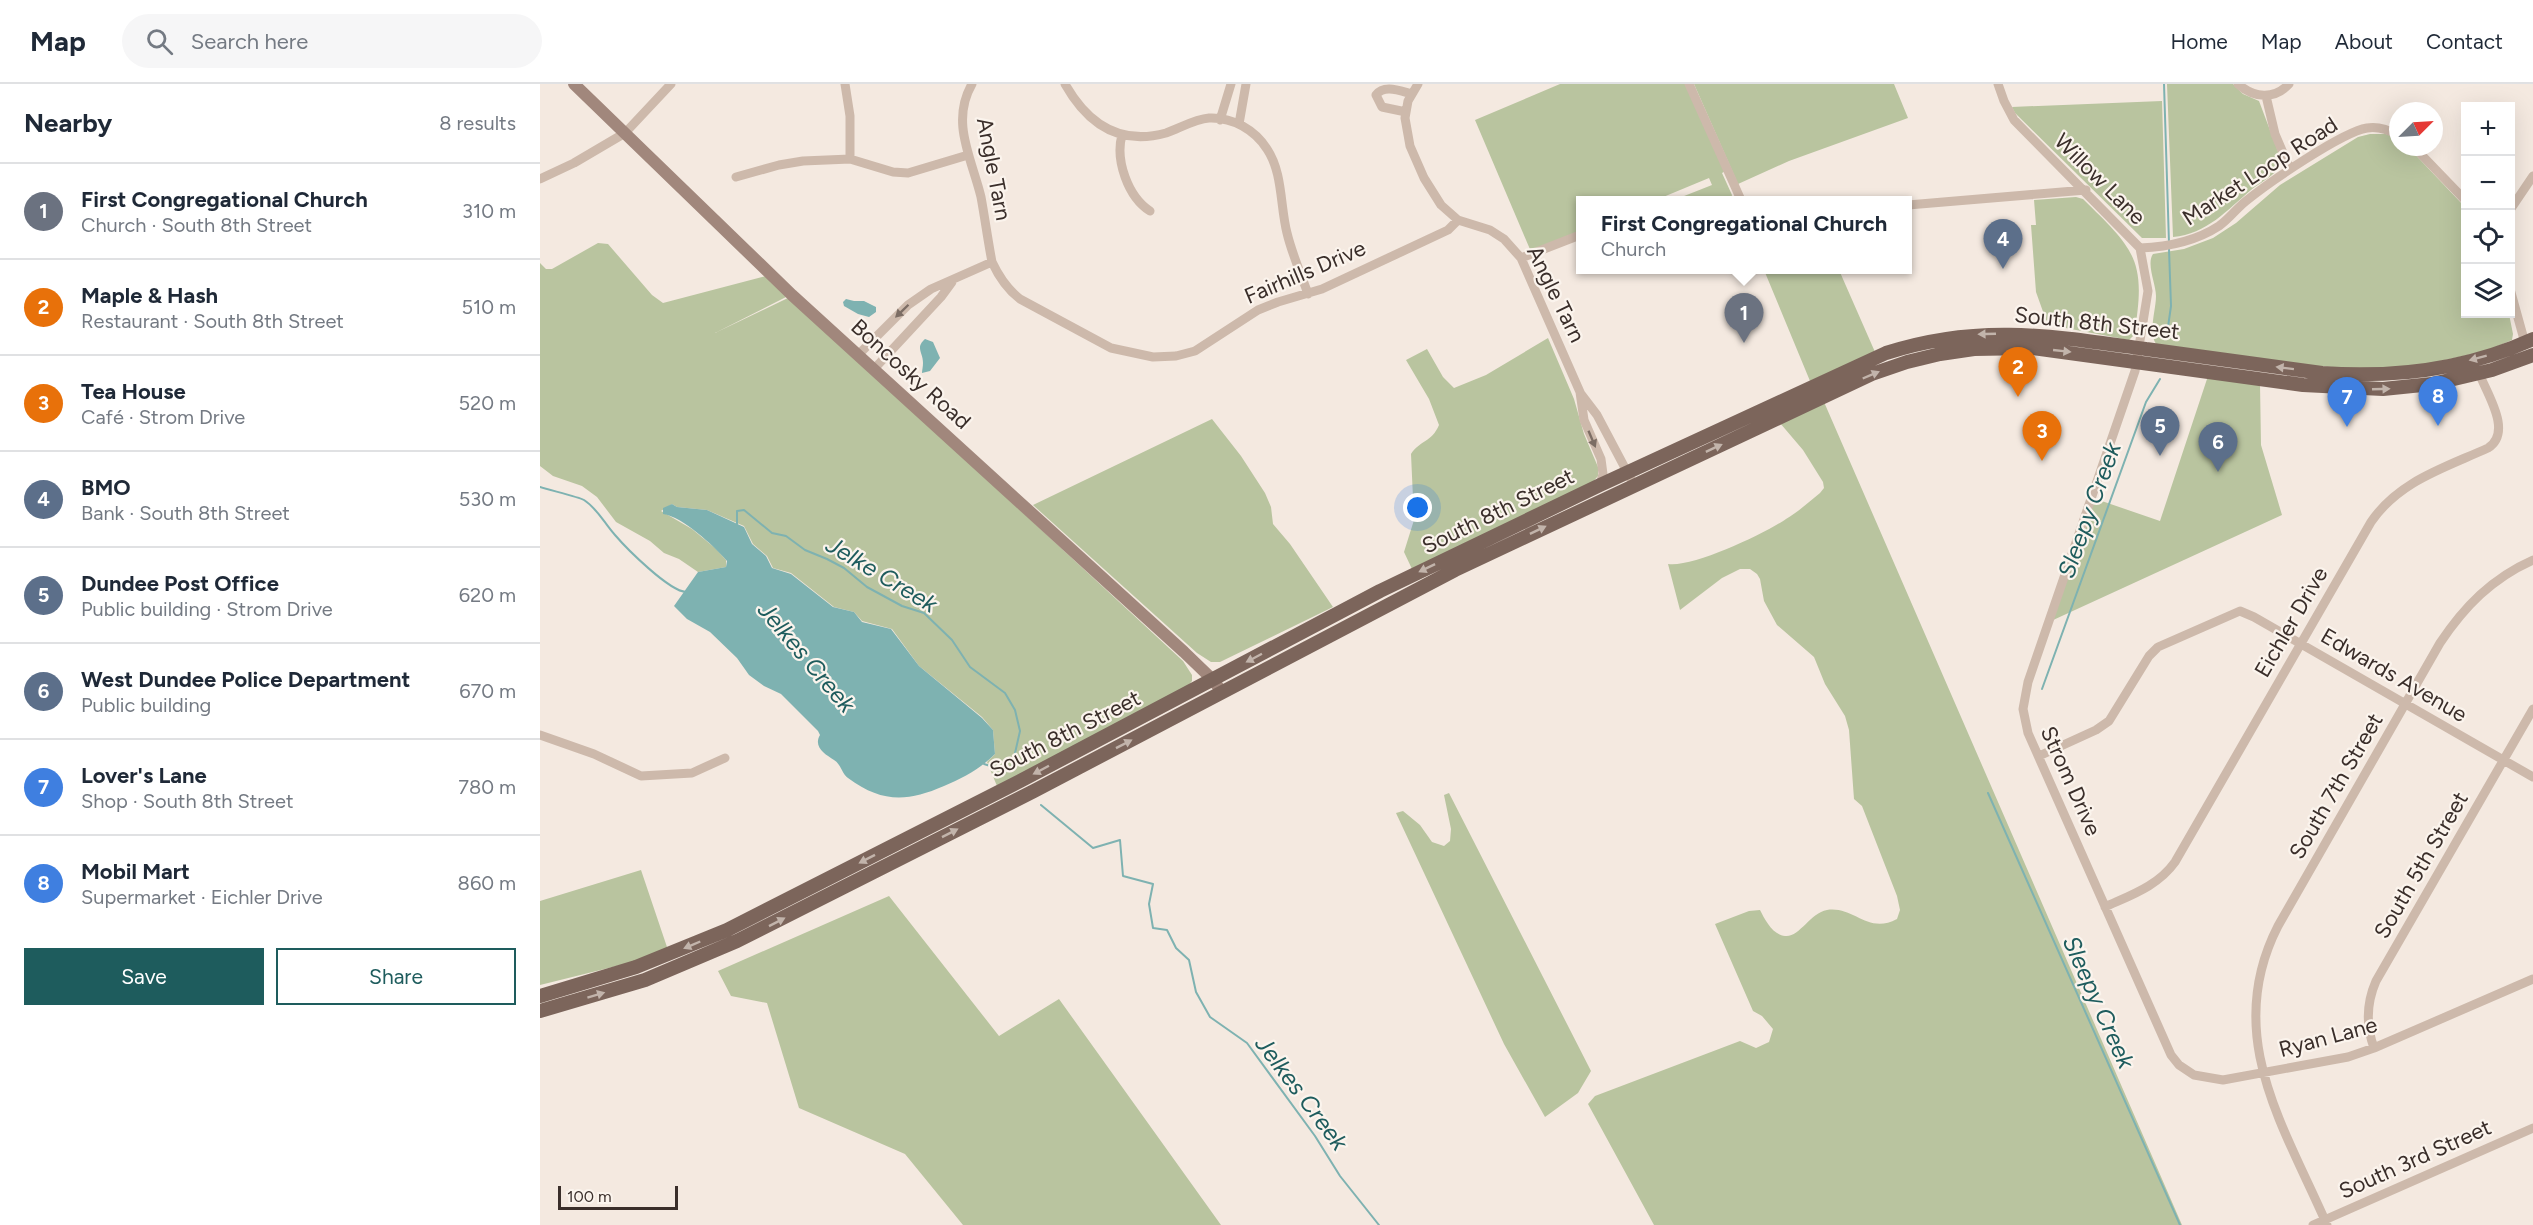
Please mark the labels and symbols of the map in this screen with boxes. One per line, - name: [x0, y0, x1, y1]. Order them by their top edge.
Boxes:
- north arrow: [2389, 102, 2443, 156]
- street label: Market Loop Road: [2177, 111, 2343, 231]
- street label: Angle Tarn: [971, 115, 1017, 223]
- street label: Willow Lane: [2049, 128, 2151, 230]
- pin: 4: [1984, 220, 2022, 269]
- street label: Fairhills Drive: [1240, 234, 1370, 310]
- street label: Angle Tarn: [1521, 241, 1591, 347]
- pin: 1: [1724, 294, 1764, 343]
- street label: South 8th Street: [2013, 301, 2181, 345]
- one-way arrow: [895, 304, 910, 318]
- street label: Boncosky Road: [846, 313, 976, 435]
- one-way arrow: [1978, 329, 1997, 339]
- one-way arrow: [2053, 347, 2072, 356]
- pin: 2: [1998, 348, 2038, 397]
- one-way arrow: [2469, 354, 2487, 364]
- one-way arrow: [2275, 363, 2294, 372]
- one-way arrow: [1863, 370, 1881, 380]
- pin: 8: [2418, 376, 2458, 426]
- pin: 7: [2328, 378, 2366, 427]
- one-way arrow: [2371, 384, 2390, 393]
- pin: 5: [2140, 406, 2180, 456]
- pin: 3: [2022, 412, 2062, 461]
- pin: 6: [2198, 422, 2238, 472]
- one-way arrow: [1588, 430, 1597, 447]
- water label: Sleepy Creek: [2051, 437, 2127, 582]
- one-way arrow: [1706, 443, 1723, 452]
- street label: South 8th Street: [1418, 463, 1578, 559]
- your location: [1403, 493, 1432, 522]
- one-way arrow: [1529, 525, 1546, 535]
- water label: Jelke Creek: [820, 529, 944, 619]
- street label: Eichler Drive: [2249, 562, 2333, 682]
- one-way arrow: [1418, 564, 1435, 573]
- water label: Jelkes Creek: [752, 595, 863, 719]
- street label: Edwards Avenue: [2316, 622, 2472, 728]
- one-way arrow: [1245, 653, 1263, 663]
- street label: South 8th Street: [985, 684, 1145, 784]
- street label: South 7th Street: [2283, 708, 2389, 864]
- street label: Strom Drive: [2035, 722, 2107, 840]
- one-way arrow: [1115, 739, 1132, 749]
- one-way arrow: [1032, 765, 1049, 775]
- street label: South 5th Street: [2368, 787, 2474, 943]
- one-way arrow: [942, 828, 959, 838]
- one-way arrow: [859, 854, 876, 864]
- one-way arrow: [768, 917, 785, 926]
- water label: Sleepy Creek: [2057, 931, 2142, 1074]
- one-way arrow: [683, 940, 701, 950]
- one-way arrow: [587, 990, 605, 1000]
- street label: Ryan Lane: [2276, 1011, 2380, 1063]
- water label: Jelkes Creek: [1249, 1029, 1355, 1157]
- street label: South 3rd Street: [2335, 1113, 2495, 1205]
- scale bar: [558, 1183, 678, 1210]

